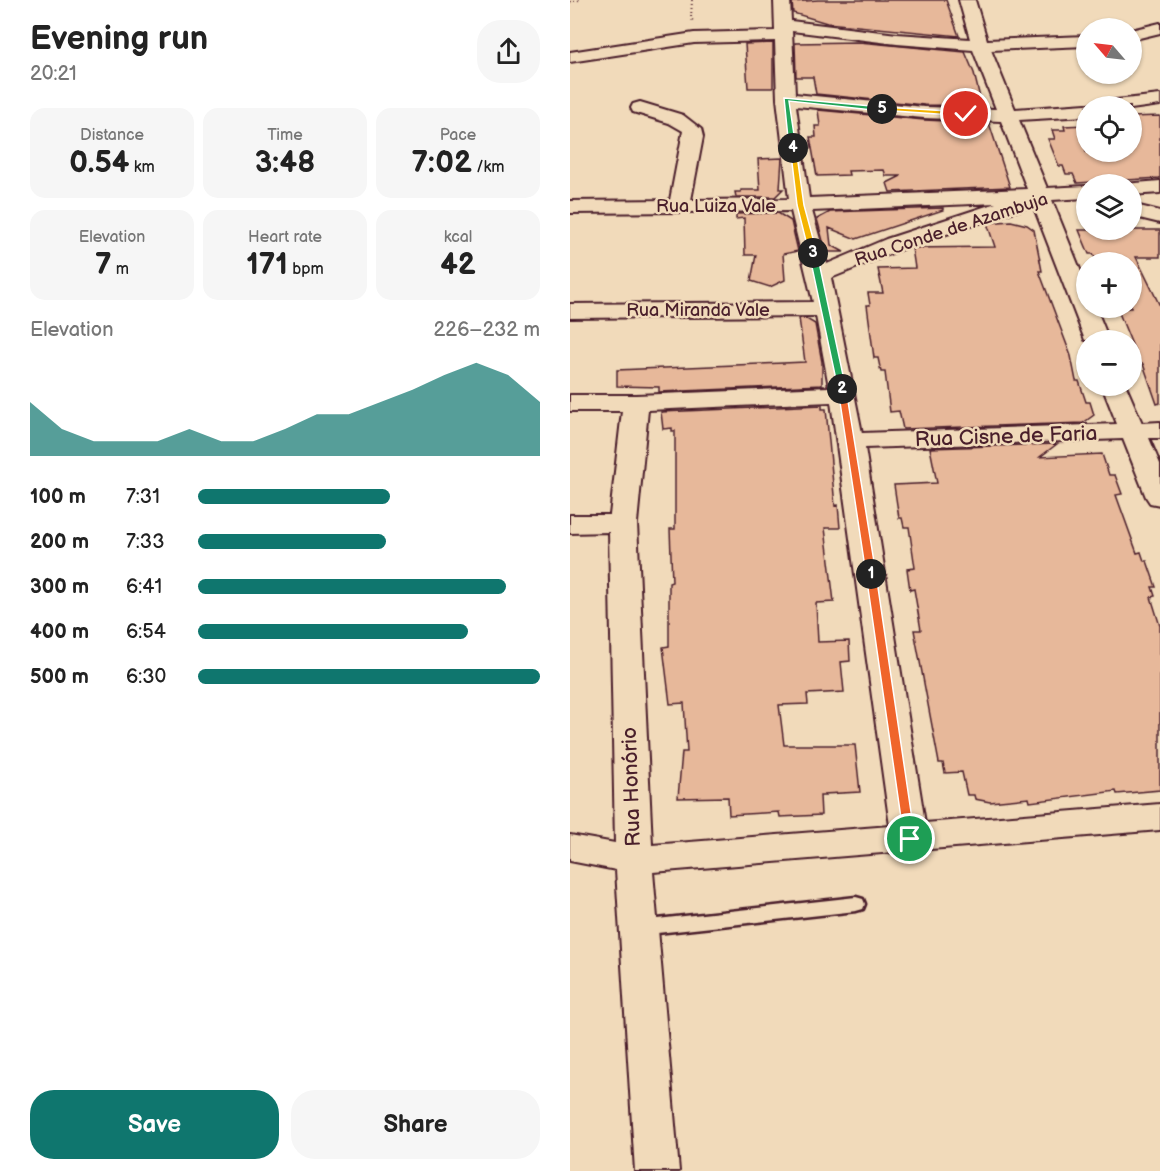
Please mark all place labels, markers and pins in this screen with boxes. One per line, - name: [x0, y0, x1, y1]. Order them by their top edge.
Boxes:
- pin: [940, 88, 991, 139]
- pin: 5: [867, 94, 897, 124]
- pin: 4: [778, 133, 808, 163]
- pin: 3: [798, 238, 828, 268]
- pin: 2: [827, 374, 857, 404]
- pin: 1: [856, 559, 886, 589]
- pin: [884, 813, 935, 864]

